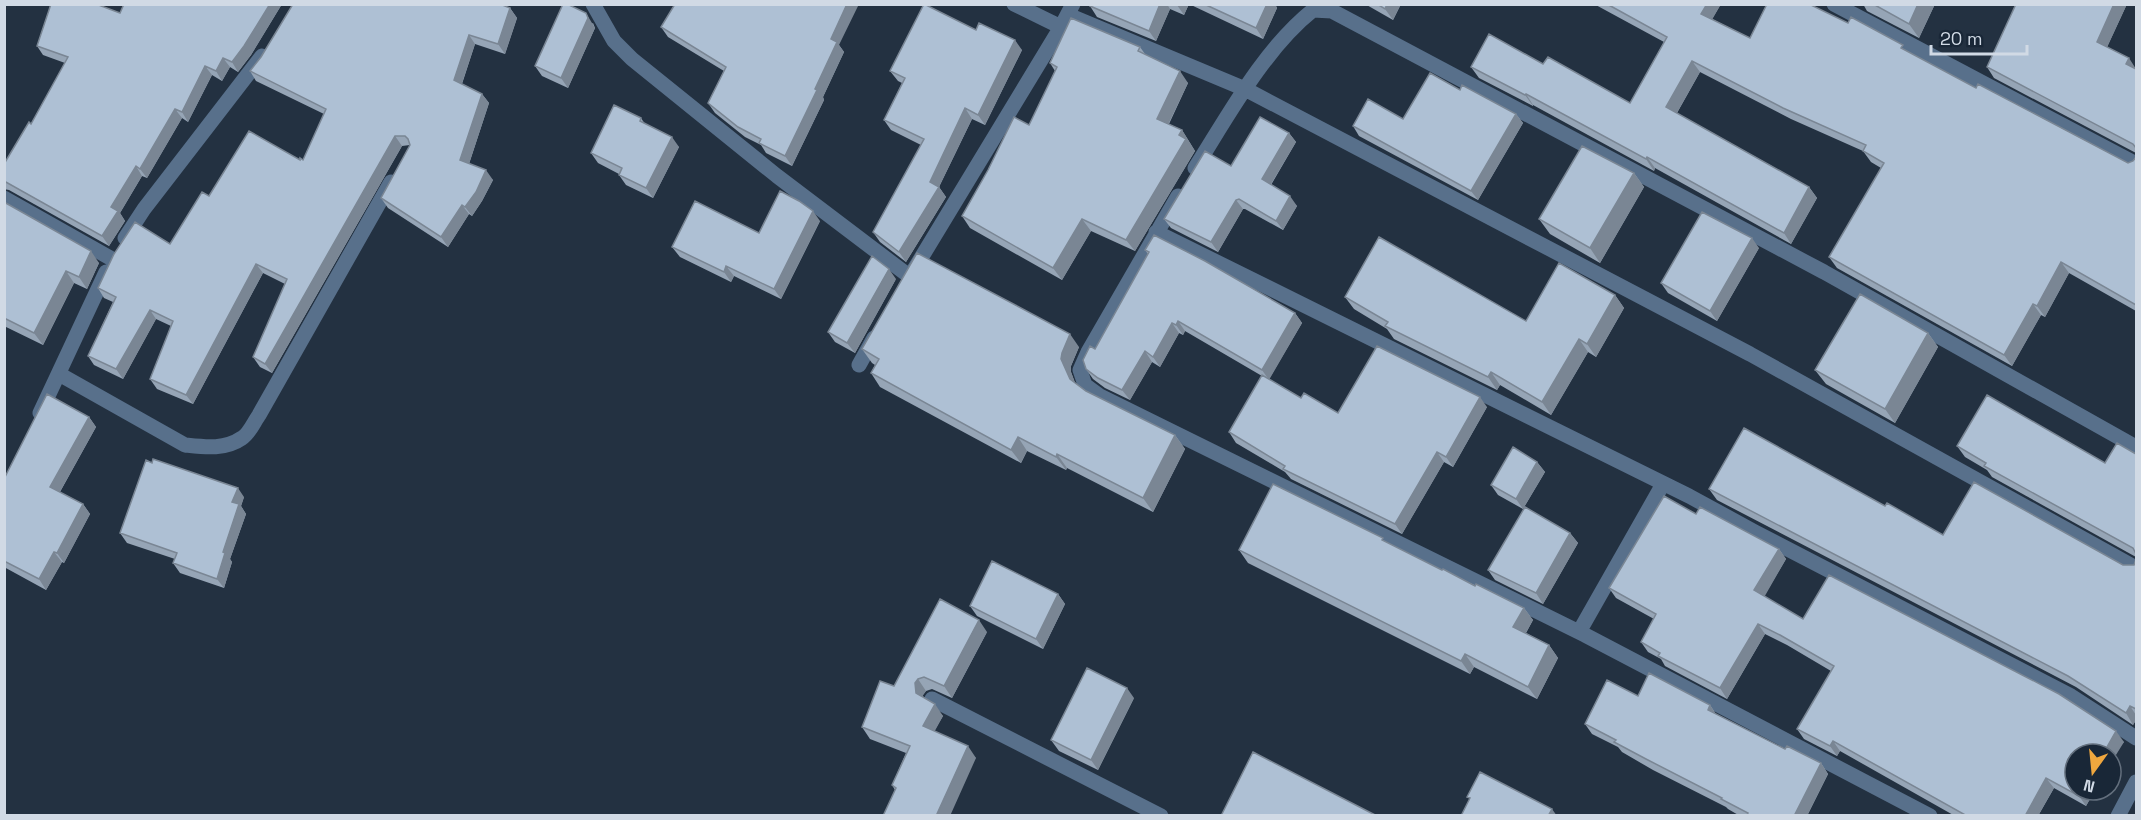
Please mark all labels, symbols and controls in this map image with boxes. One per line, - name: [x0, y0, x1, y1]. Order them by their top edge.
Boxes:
- scale bar: [1931, 18, 2027, 56]
- text: 20 m: [1940, 27, 1983, 50]
- north arrow: [2063, 742, 2123, 802]
- text: N: [2081, 774, 2097, 798]

